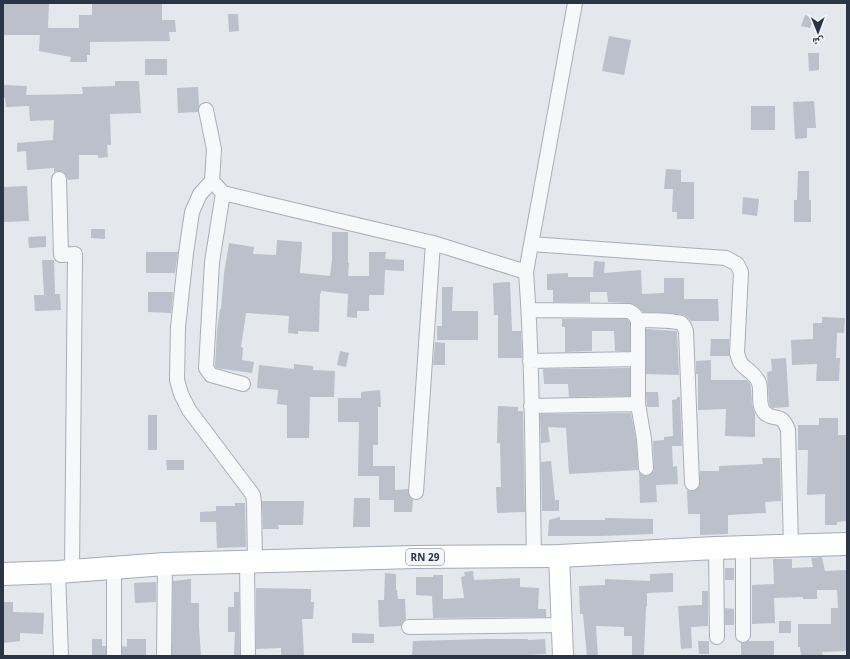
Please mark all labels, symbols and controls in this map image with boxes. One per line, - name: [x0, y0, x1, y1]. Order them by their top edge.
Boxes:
- north arrow: [798, 12, 838, 52]
- text: ش: [812, 34, 824, 50]
- road number: RN 29: [406, 549, 444, 565]

